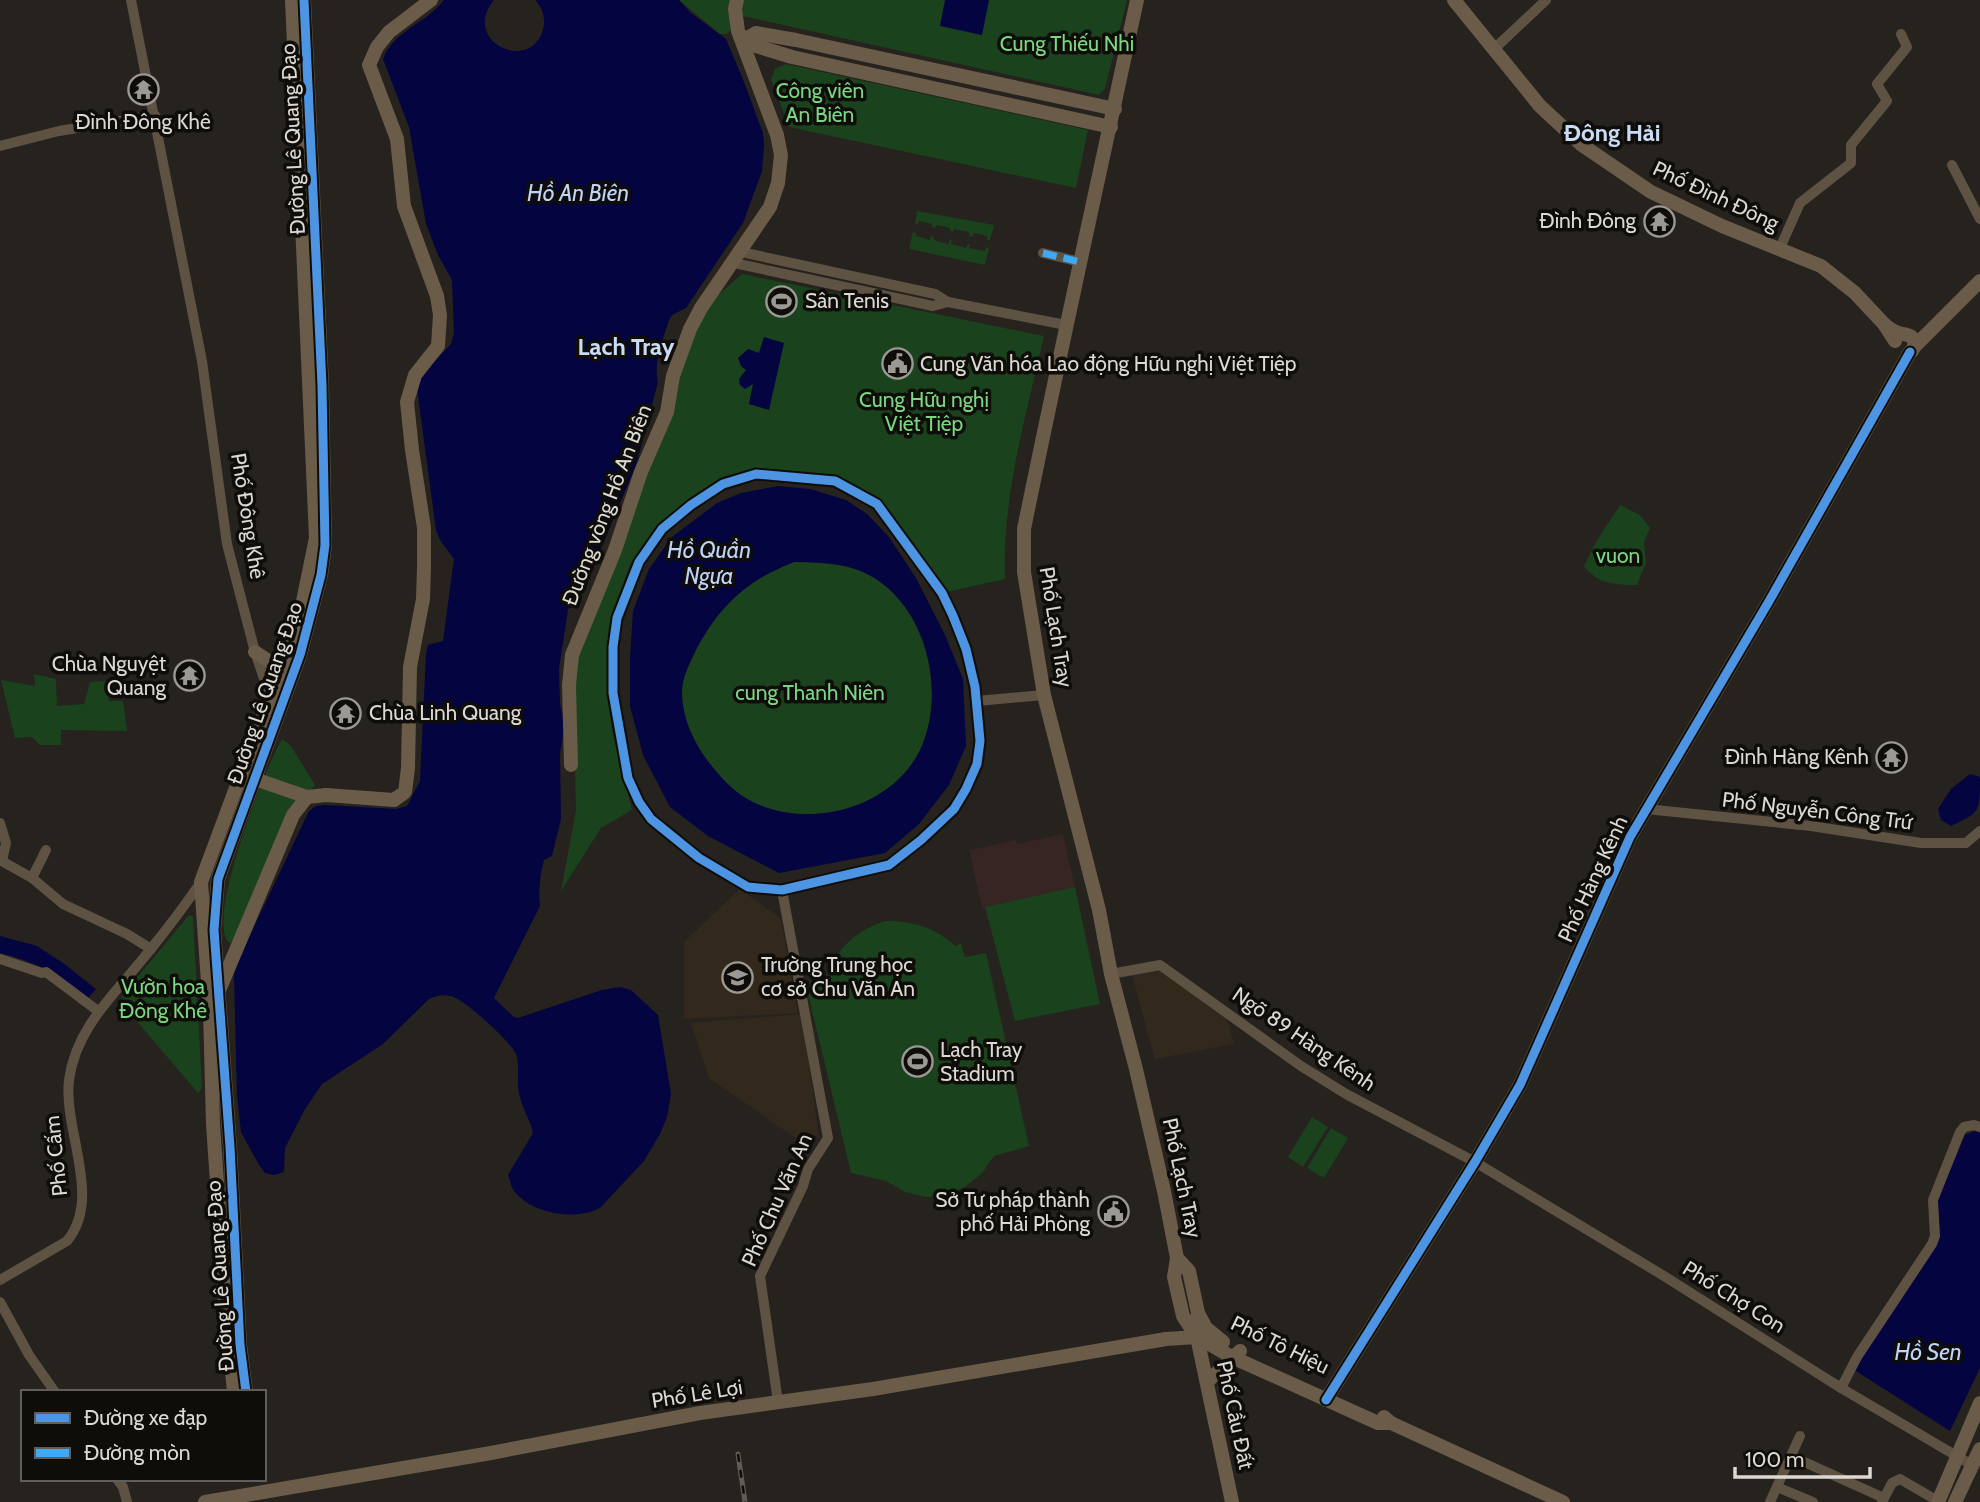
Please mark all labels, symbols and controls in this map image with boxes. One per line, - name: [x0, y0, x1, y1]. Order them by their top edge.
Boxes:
- park label: Cung Thiếu Nhi: [1000, 31, 1134, 56]
- street label: Đường Lê Quang Đạo: [275, 43, 310, 235]
- temple icon: Đình Đông Khê: [126, 73, 160, 107]
- park label: Công viên An Biên: [776, 78, 864, 127]
- place label: Đình Đông Khê: [75, 109, 211, 134]
- district label: Đông Hải: [1564, 118, 1660, 147]
- street label: Phố Đình Đông: [1649, 155, 1784, 236]
- water label: Hồ An Biên: [527, 179, 629, 207]
- temple icon: Đình Đông: [1642, 204, 1676, 238]
- place label: Đình Đông: [1539, 208, 1637, 233]
- sports icon: Sân Tenis: [765, 284, 799, 318]
- place label: Sân Tenis: [805, 288, 889, 313]
- district label: Lạch Tray: [578, 332, 675, 361]
- public building icon: Cung Văn hóa Lao động Hữu nghị Việt Tiệp: [880, 347, 914, 381]
- place label: Cung Văn hóa Lao động Hữu nghị Việt Tiệp: [920, 351, 1297, 376]
- park label: Cung Hữu nghị Việt Tiệp: [859, 387, 989, 436]
- street label: Đường vòng Hồ An Biên: [557, 401, 656, 609]
- street label: Phố Đông Khê: [226, 451, 271, 581]
- water label: Hồ Quần Ngựa: [667, 536, 751, 590]
- park label: vuon: [1596, 543, 1640, 568]
- street label: Phố Lạch Tray: [1035, 565, 1078, 689]
- street label: Đường Lê Quang Đạo: [222, 598, 308, 787]
- place label: Chùa Nguyệt Quang: [52, 651, 167, 700]
- temple icon: Chùa Nguyệt Quang: [172, 659, 206, 693]
- park label: cung Thanh Niên: [735, 680, 885, 705]
- temple icon: Chùa Linh Quang: [329, 696, 363, 730]
- place label: Chùa Linh Quang: [369, 700, 522, 725]
- temple icon: Đình Hàng Kênh: [1875, 740, 1909, 774]
- place label: Đình Hàng Kênh: [1725, 744, 1869, 769]
- street label: Phố Nguyễn Công Trứ: [1721, 786, 1915, 835]
- street label: Phố Hàng Kênh: [1552, 812, 1633, 946]
- place label: Trường Trung học cơ sở Chu Văn An: [761, 952, 915, 1001]
- school or university icon: Trường Trung học cơ sở Chu Văn An: [721, 960, 755, 994]
- park label: Vườn hoa Đông Khê: [119, 974, 207, 1023]
- street label: Ngõ 89 Hàng Kênh: [1228, 981, 1381, 1096]
- place label: Lạch Tray Stadium: [940, 1037, 1023, 1086]
- sports icon: Lạch Tray Stadium: [900, 1045, 934, 1079]
- street label: Phố Cấm: [39, 1114, 72, 1198]
- street label: Phố Lạch Tray: [1158, 1116, 1207, 1241]
- street label: Phố Chu Văn An: [736, 1129, 817, 1270]
- street label: Đường Lê Quang Đạo: [200, 1180, 239, 1372]
- place label: Sở Tư pháp thành phố Hải Phòng: [935, 1187, 1091, 1236]
- public building icon: Sở Tư pháp thành phố Hải Phòng: [1096, 1195, 1130, 1229]
- street label: Phố Chợ Con: [1678, 1255, 1790, 1338]
- street label: Phố Tô Hiệu: [1227, 1310, 1333, 1379]
- water label: Hồ Sen: [1894, 1338, 1962, 1366]
- street label: Phố Cầu Đất: [1212, 1358, 1259, 1472]
- street label: Phố Lê Lợi: [650, 1374, 744, 1413]
- legend: [21, 1390, 266, 1481]
- text: Đường xe đạp: [84, 1405, 207, 1430]
- scale bar: [1735, 1436, 1870, 1480]
- text: Đường mòn: [84, 1440, 191, 1465]
- text: 100 m: [1745, 1447, 1804, 1472]

